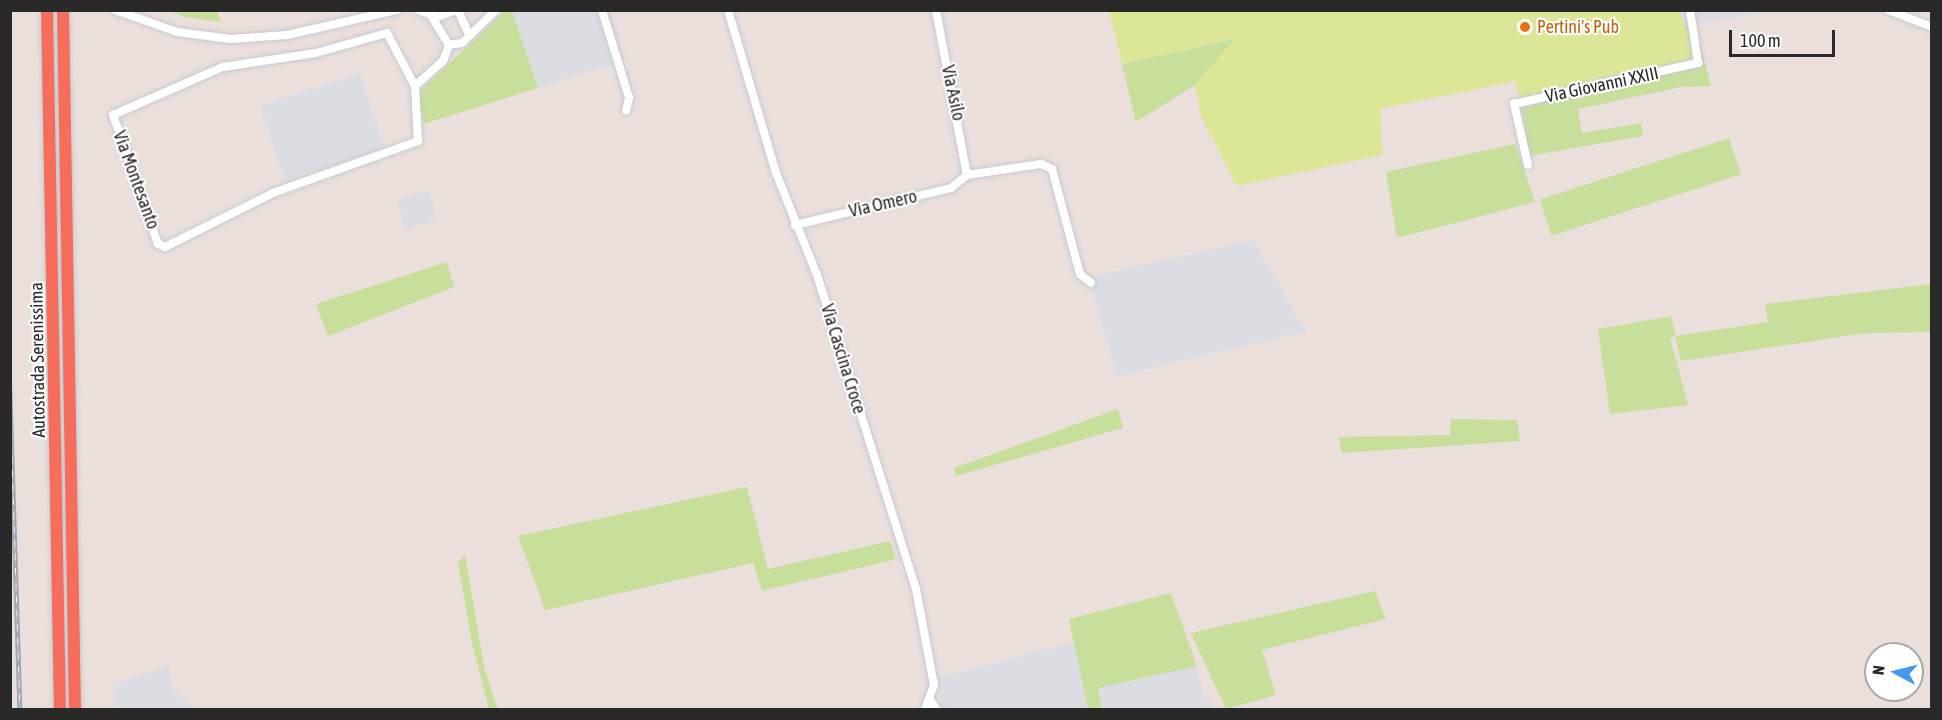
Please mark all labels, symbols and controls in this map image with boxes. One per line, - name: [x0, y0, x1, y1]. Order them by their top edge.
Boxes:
- place label: Pertini's Pub: [1537, 16, 1619, 38]
- scale bar: [1732, 18, 1838, 56]
- marker: Pertini's Pub: [1518, 20, 1532, 34]
- text: 100 m: [1740, 30, 1781, 51]
- street label: Via Giovanni XXIII: [1543, 62, 1661, 108]
- street label: Via Asilo: [937, 63, 969, 123]
- street label: Via Montesanto: [108, 128, 164, 232]
- street label: Via Omero: [847, 186, 919, 222]
- street label: Autostrada Serenissima: [26, 282, 50, 438]
- street label: Via Cascina Croce: [816, 301, 870, 417]
- north arrow: [1864, 642, 1924, 702]
- text: N: [1869, 664, 1888, 676]

